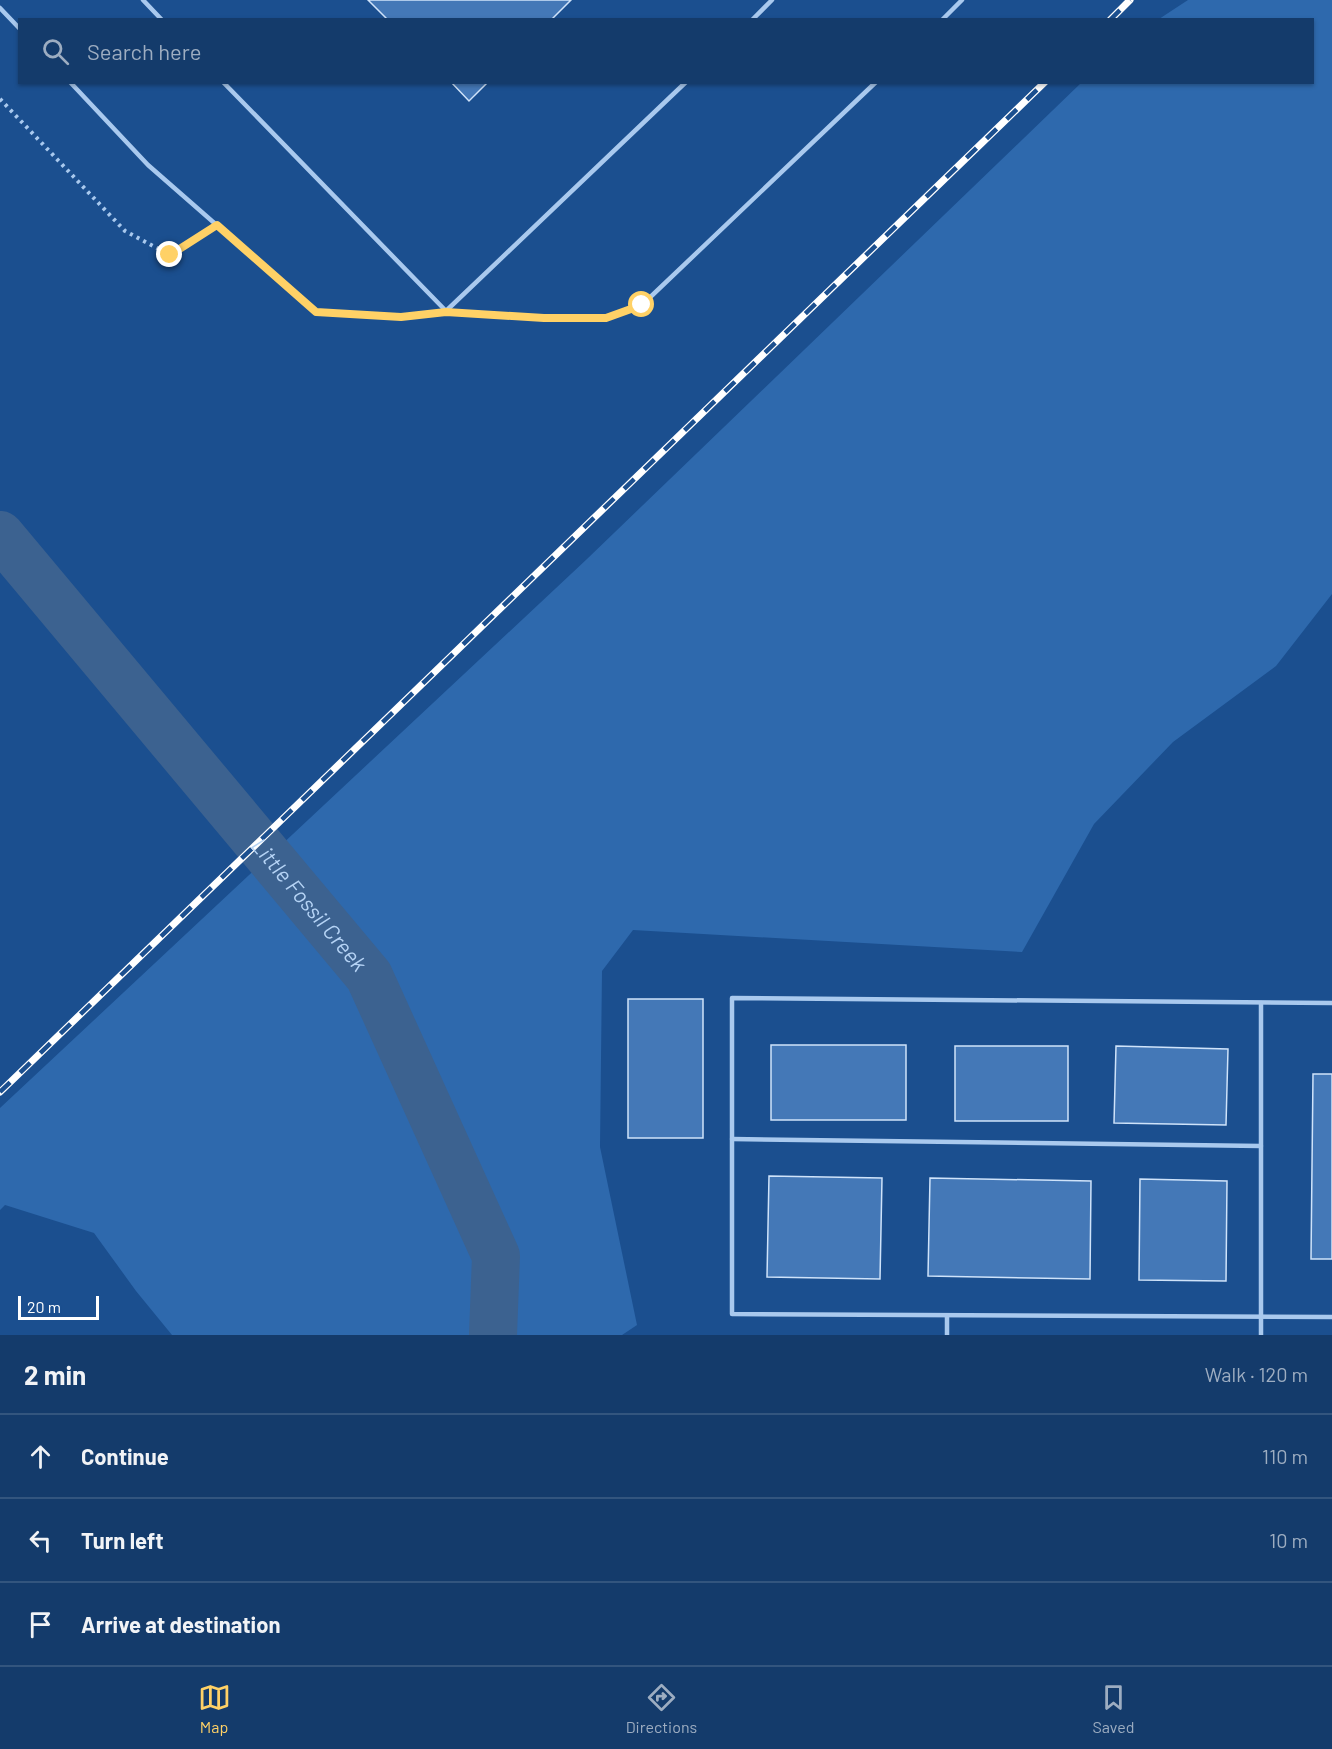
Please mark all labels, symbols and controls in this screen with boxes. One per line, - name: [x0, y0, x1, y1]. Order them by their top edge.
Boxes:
- search box: [18, 18, 1314, 84]
- icon: search: [39, 35, 72, 68]
- text: Search here: [87, 38, 201, 64]
- route end: [156, 241, 182, 267]
- route start: [628, 291, 654, 317]
- water label: Little Fossil Creek: [247, 832, 373, 976]
- scale bar: [18, 1293, 99, 1320]
- text: 20 m: [27, 1297, 61, 1316]
- text: 2 min: [24, 1359, 86, 1390]
- text: Walk · 120 m: [1205, 1362, 1308, 1386]
- icon: ahead: [24, 1440, 57, 1473]
- text: Continue: [81, 1443, 169, 1469]
- text: 110 m: [1262, 1444, 1308, 1468]
- icon: left: [24, 1524, 57, 1557]
- text: Turn left: [81, 1527, 164, 1553]
- text: 10 m: [1269, 1528, 1308, 1552]
- icon: arrive: [24, 1608, 57, 1641]
- text: Arrive at destination: [81, 1611, 280, 1637]
- tab: Map: [198, 1681, 231, 1736]
- tab: Directions: [626, 1681, 697, 1736]
- tab: Saved: [1092, 1681, 1134, 1736]

